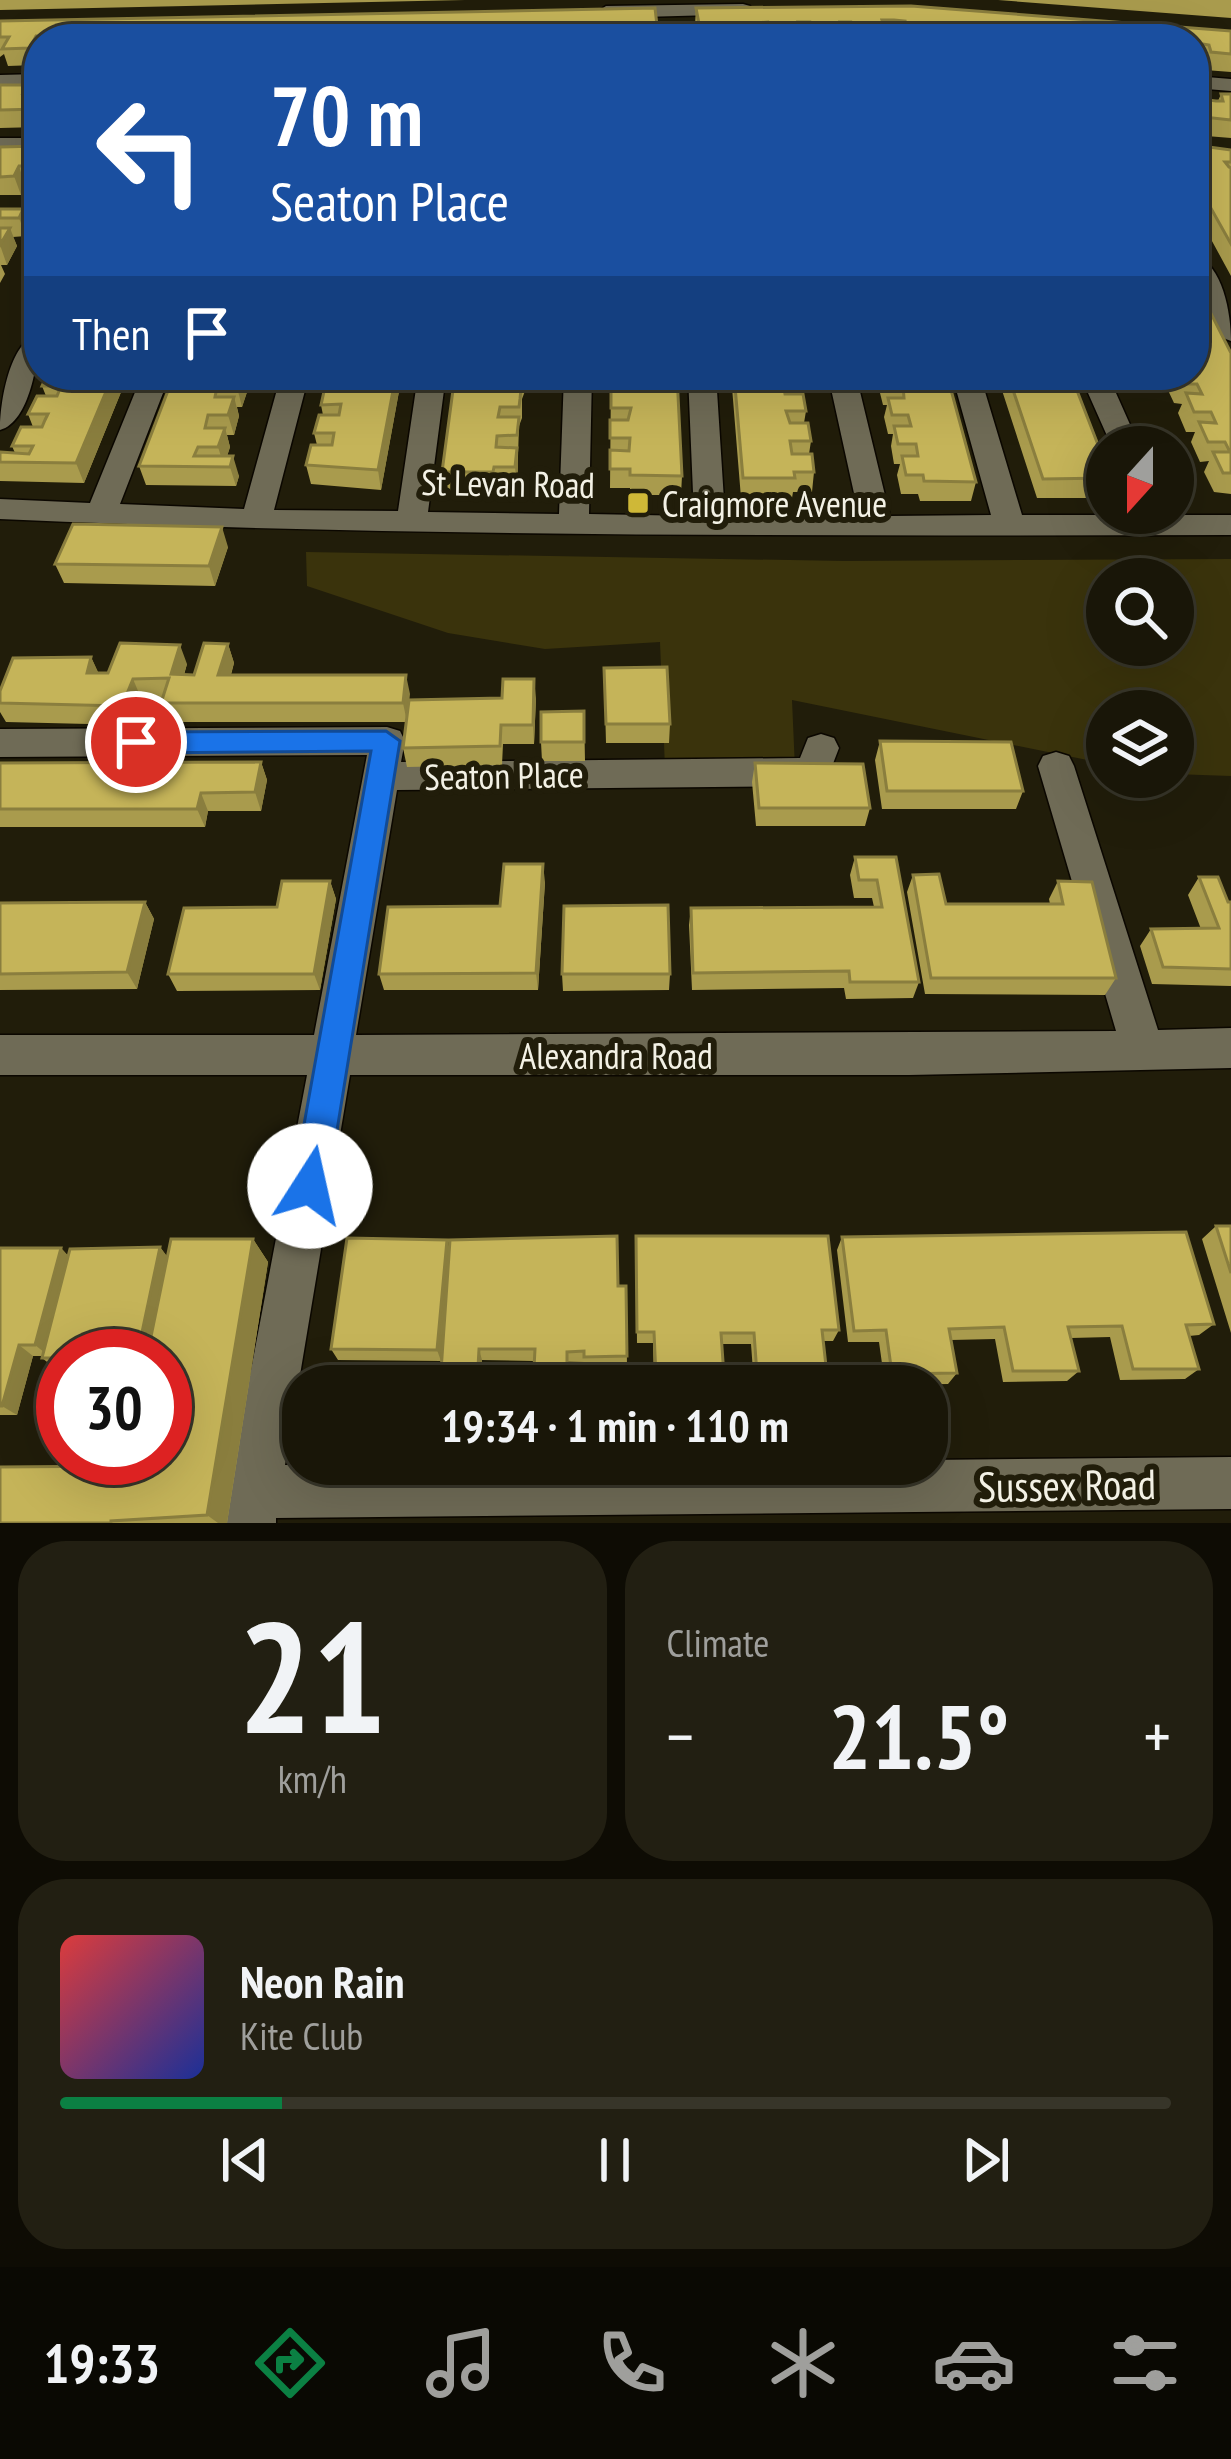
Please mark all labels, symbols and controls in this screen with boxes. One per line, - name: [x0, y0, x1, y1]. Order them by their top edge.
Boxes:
- text: 70 m: [270, 60, 423, 169]
- icon: left: [72, 72, 228, 228]
- text: Seaton Place: [270, 166, 509, 236]
- icon: arrive: [174, 300, 240, 366]
- text: Then: [72, 304, 150, 362]
- north arrow: [1086, 426, 1194, 534]
- map controls: [1086, 426, 1194, 798]
- street label: St Levan Road: [421, 458, 595, 508]
- place label: Craigmore Avenue: [662, 480, 887, 527]
- marker: Craigmore Avenue: [625, 490, 651, 516]
- button: search: [1086, 558, 1194, 666]
- button: layers: [1086, 690, 1194, 798]
- pin: [85, 691, 187, 793]
- icon: arrive: [103, 709, 169, 775]
- street label: Seaton Place: [424, 750, 584, 800]
- street label: Alexandra Road: [519, 1032, 713, 1079]
- position arrow: [247, 1123, 373, 1249]
- speed limit sign: 30: [36, 1329, 192, 1485]
- text: 19:34 · 1 min · 110 m: [441, 1396, 789, 1454]
- street label: Sussex Road: [978, 1456, 1156, 1514]
- text: 21: [238, 1574, 387, 1776]
- text: Climate: [667, 1617, 769, 1668]
- text: 21.5°: [828, 1677, 1009, 1794]
- text: −: [667, 1693, 694, 1778]
- text: +: [1144, 1693, 1171, 1778]
- text: km/h: [278, 1753, 347, 1804]
- text: Neon Rain: [240, 1952, 405, 2010]
- text: Kite Club: [240, 2010, 363, 2061]
- icon: previous: [212, 2127, 278, 2193]
- icon: pause: [582, 2127, 648, 2193]
- icon: next: [953, 2127, 1019, 2193]
- icon: directions: [248, 2321, 332, 2405]
- icon: music: [419, 2321, 503, 2405]
- icon: phone: [590, 2321, 674, 2405]
- icon: climate: [761, 2321, 845, 2405]
- icon: car: [932, 2321, 1016, 2405]
- icon: filters: [1103, 2321, 1187, 2405]
- text: 19:33: [44, 2328, 160, 2398]

